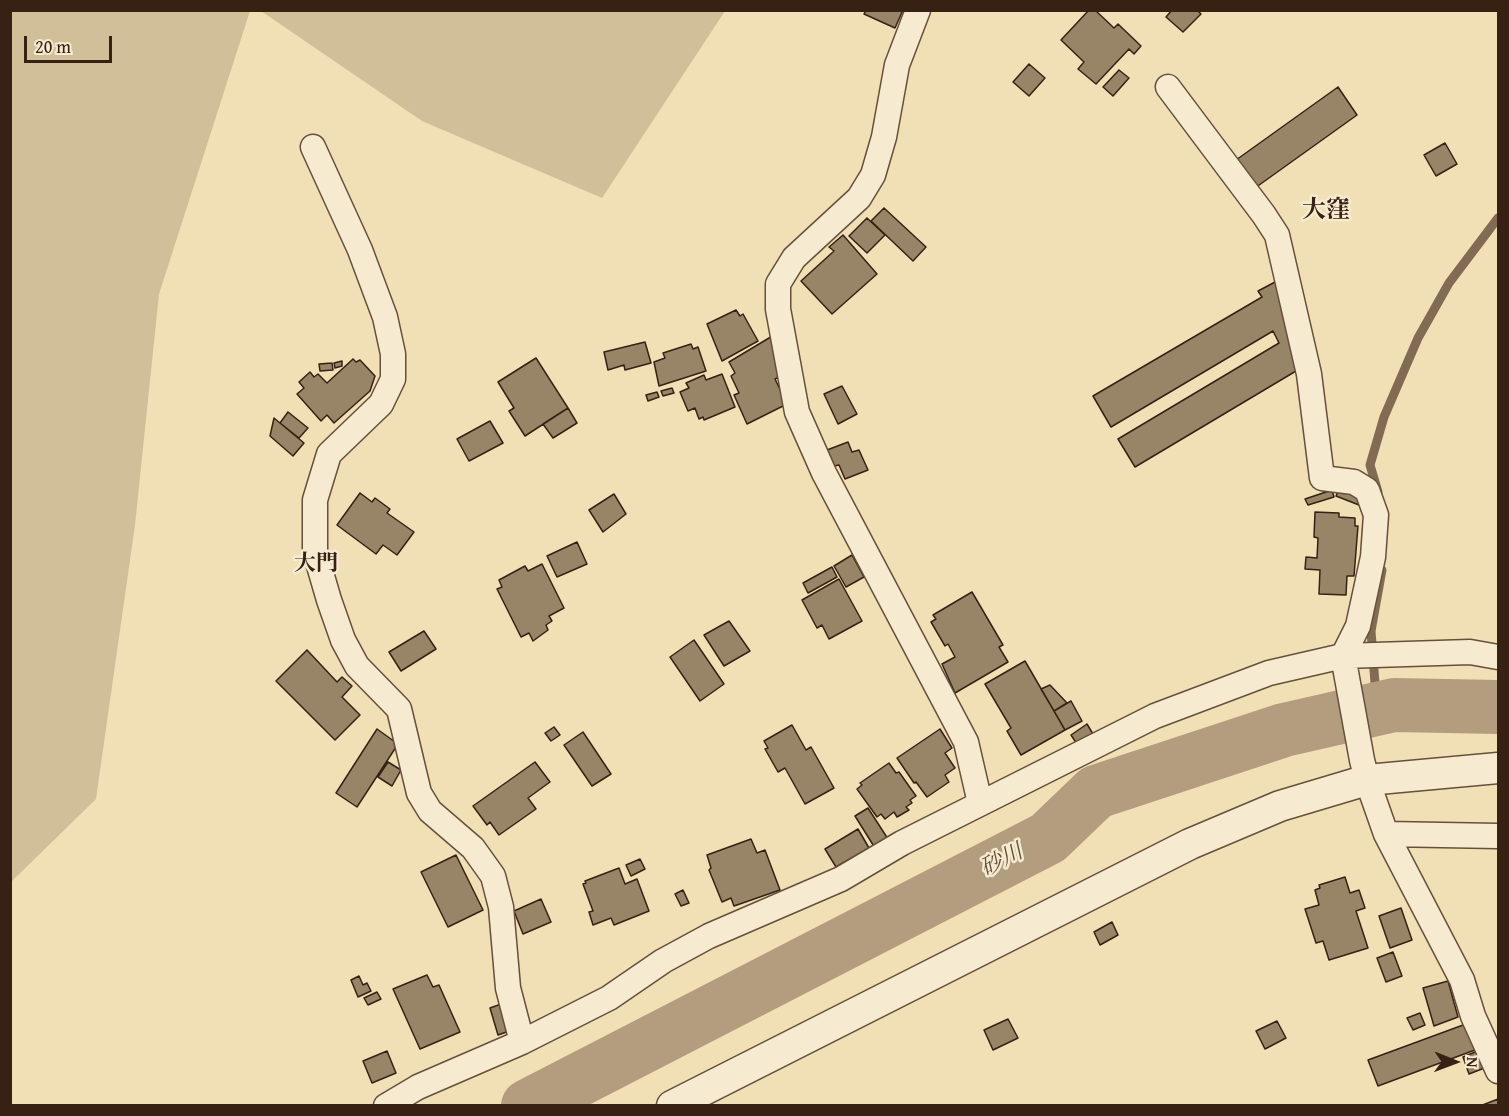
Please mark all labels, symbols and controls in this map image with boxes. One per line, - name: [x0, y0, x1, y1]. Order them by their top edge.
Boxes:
- scale bar: [27, 24, 116, 62]
- text: 20 m: [35, 33, 71, 60]
- district label: 大窪: [1302, 197, 1350, 225]
- district label: 大門: [294, 551, 338, 577]
- water label: 砂川: [976, 839, 1028, 883]
- north arrow: [1425, 1032, 1485, 1092]
- text: N: [1461, 1057, 1485, 1068]

